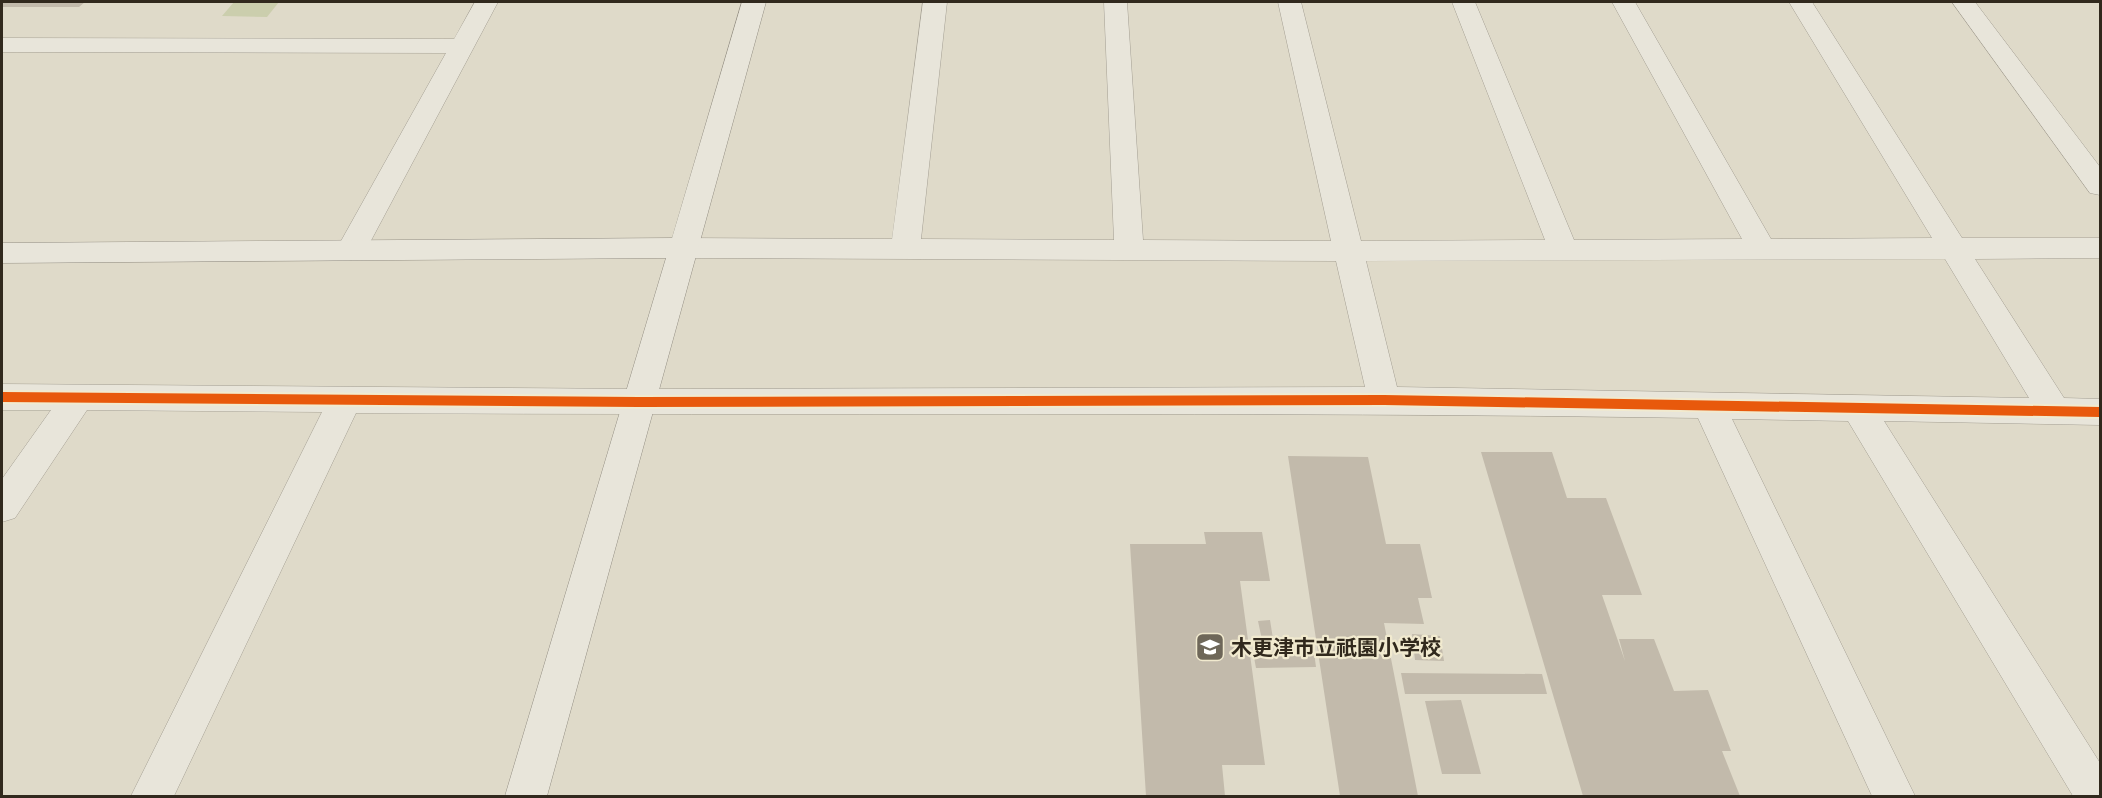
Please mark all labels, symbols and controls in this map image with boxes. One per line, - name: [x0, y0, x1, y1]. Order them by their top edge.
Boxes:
- school or university icon: 木更津市立祇園小学校: [1194, 631, 1226, 663]
- place label: 木更津市立祇園小学校: [1231, 634, 1441, 661]

